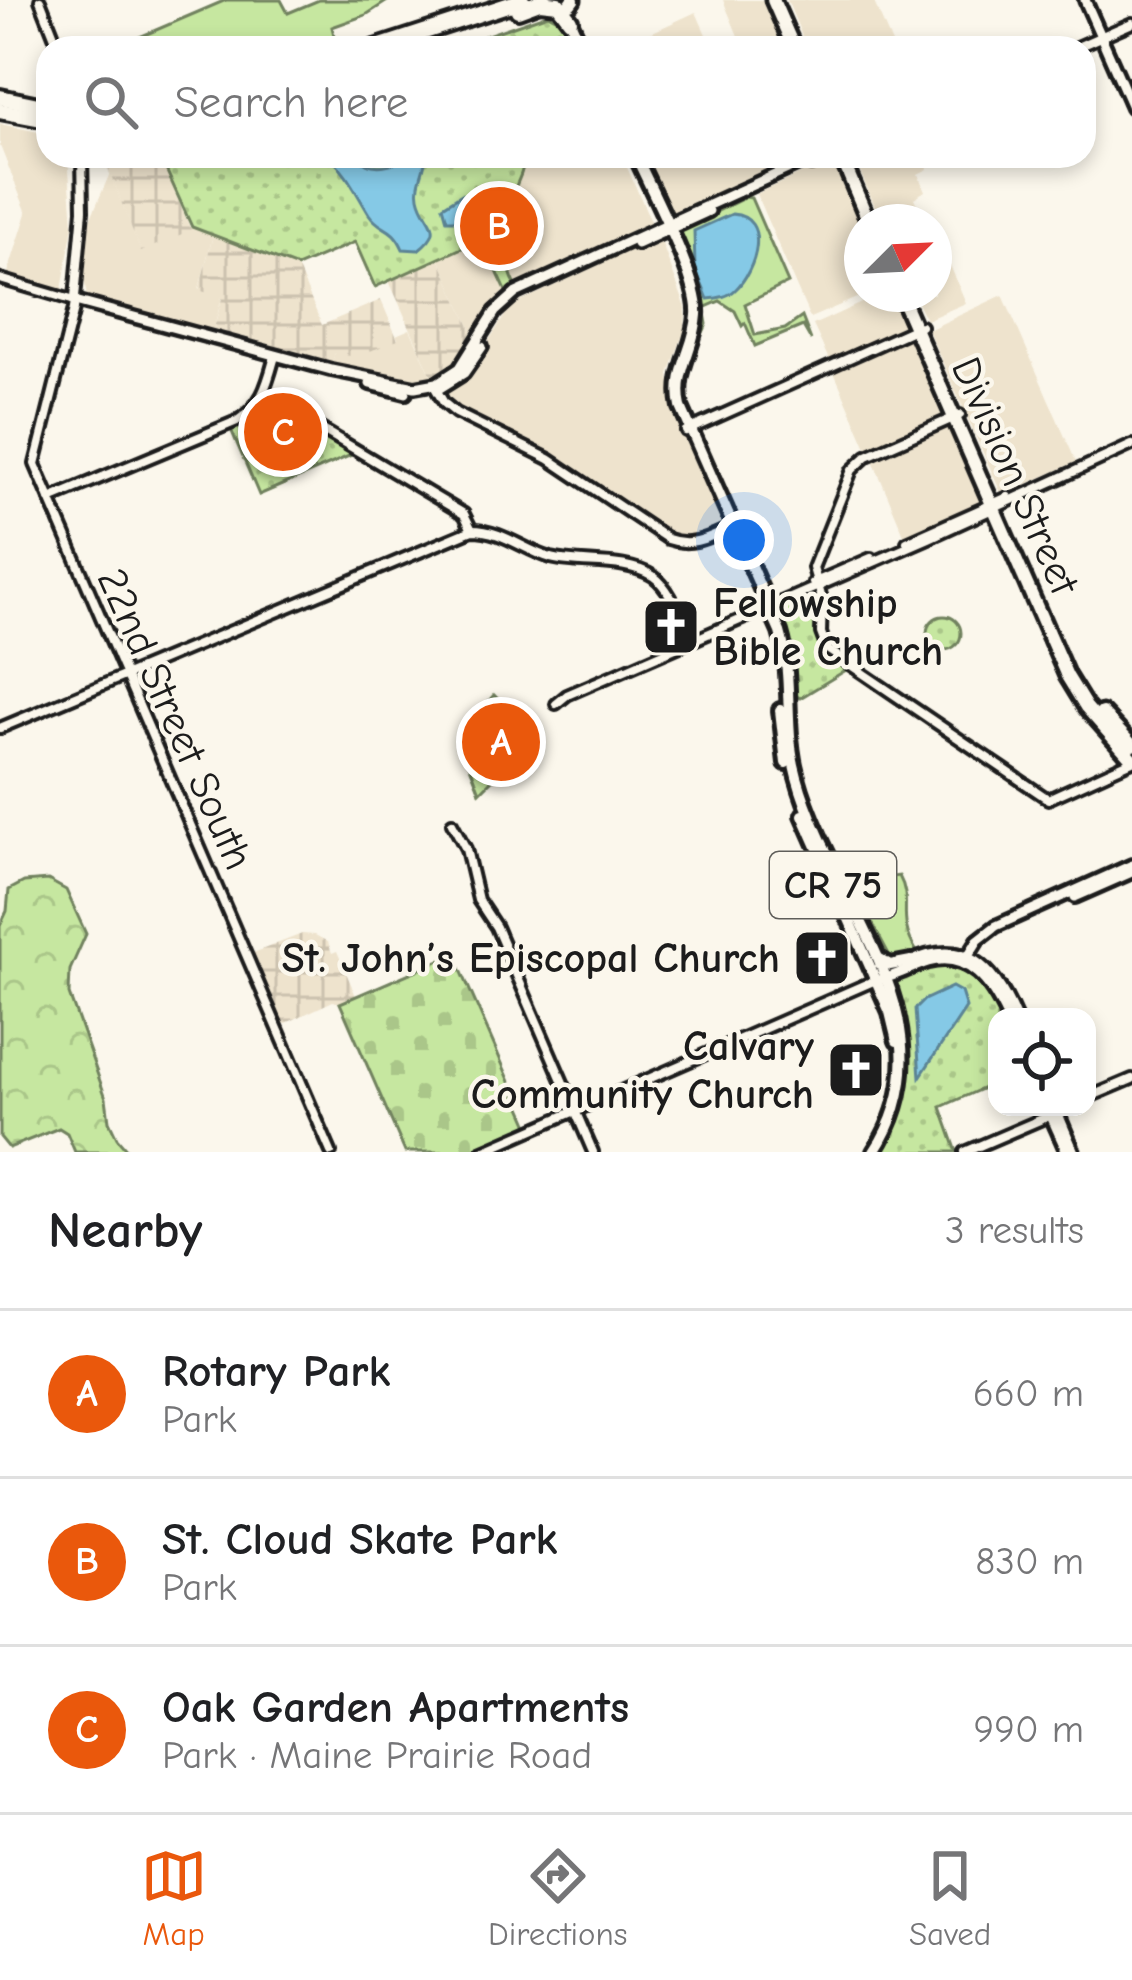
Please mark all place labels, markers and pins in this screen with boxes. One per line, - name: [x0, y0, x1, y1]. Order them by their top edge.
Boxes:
- pin: B: [460, 181, 538, 271]
- pin: C: [244, 387, 322, 477]
- place label: Fellowship Bible Church: [713, 579, 943, 676]
- church icon: Fellowship Bible Church: [640, 596, 702, 658]
- pin: A: [462, 697, 540, 787]
- church icon: St. John’s Episcopal Church: [791, 927, 853, 989]
- place label: St. John’s Episcopal Church: [282, 934, 780, 983]
- place label: Calvary Community Church: [471, 1022, 815, 1119]
- church icon: Calvary Community Church: [825, 1039, 887, 1101]

